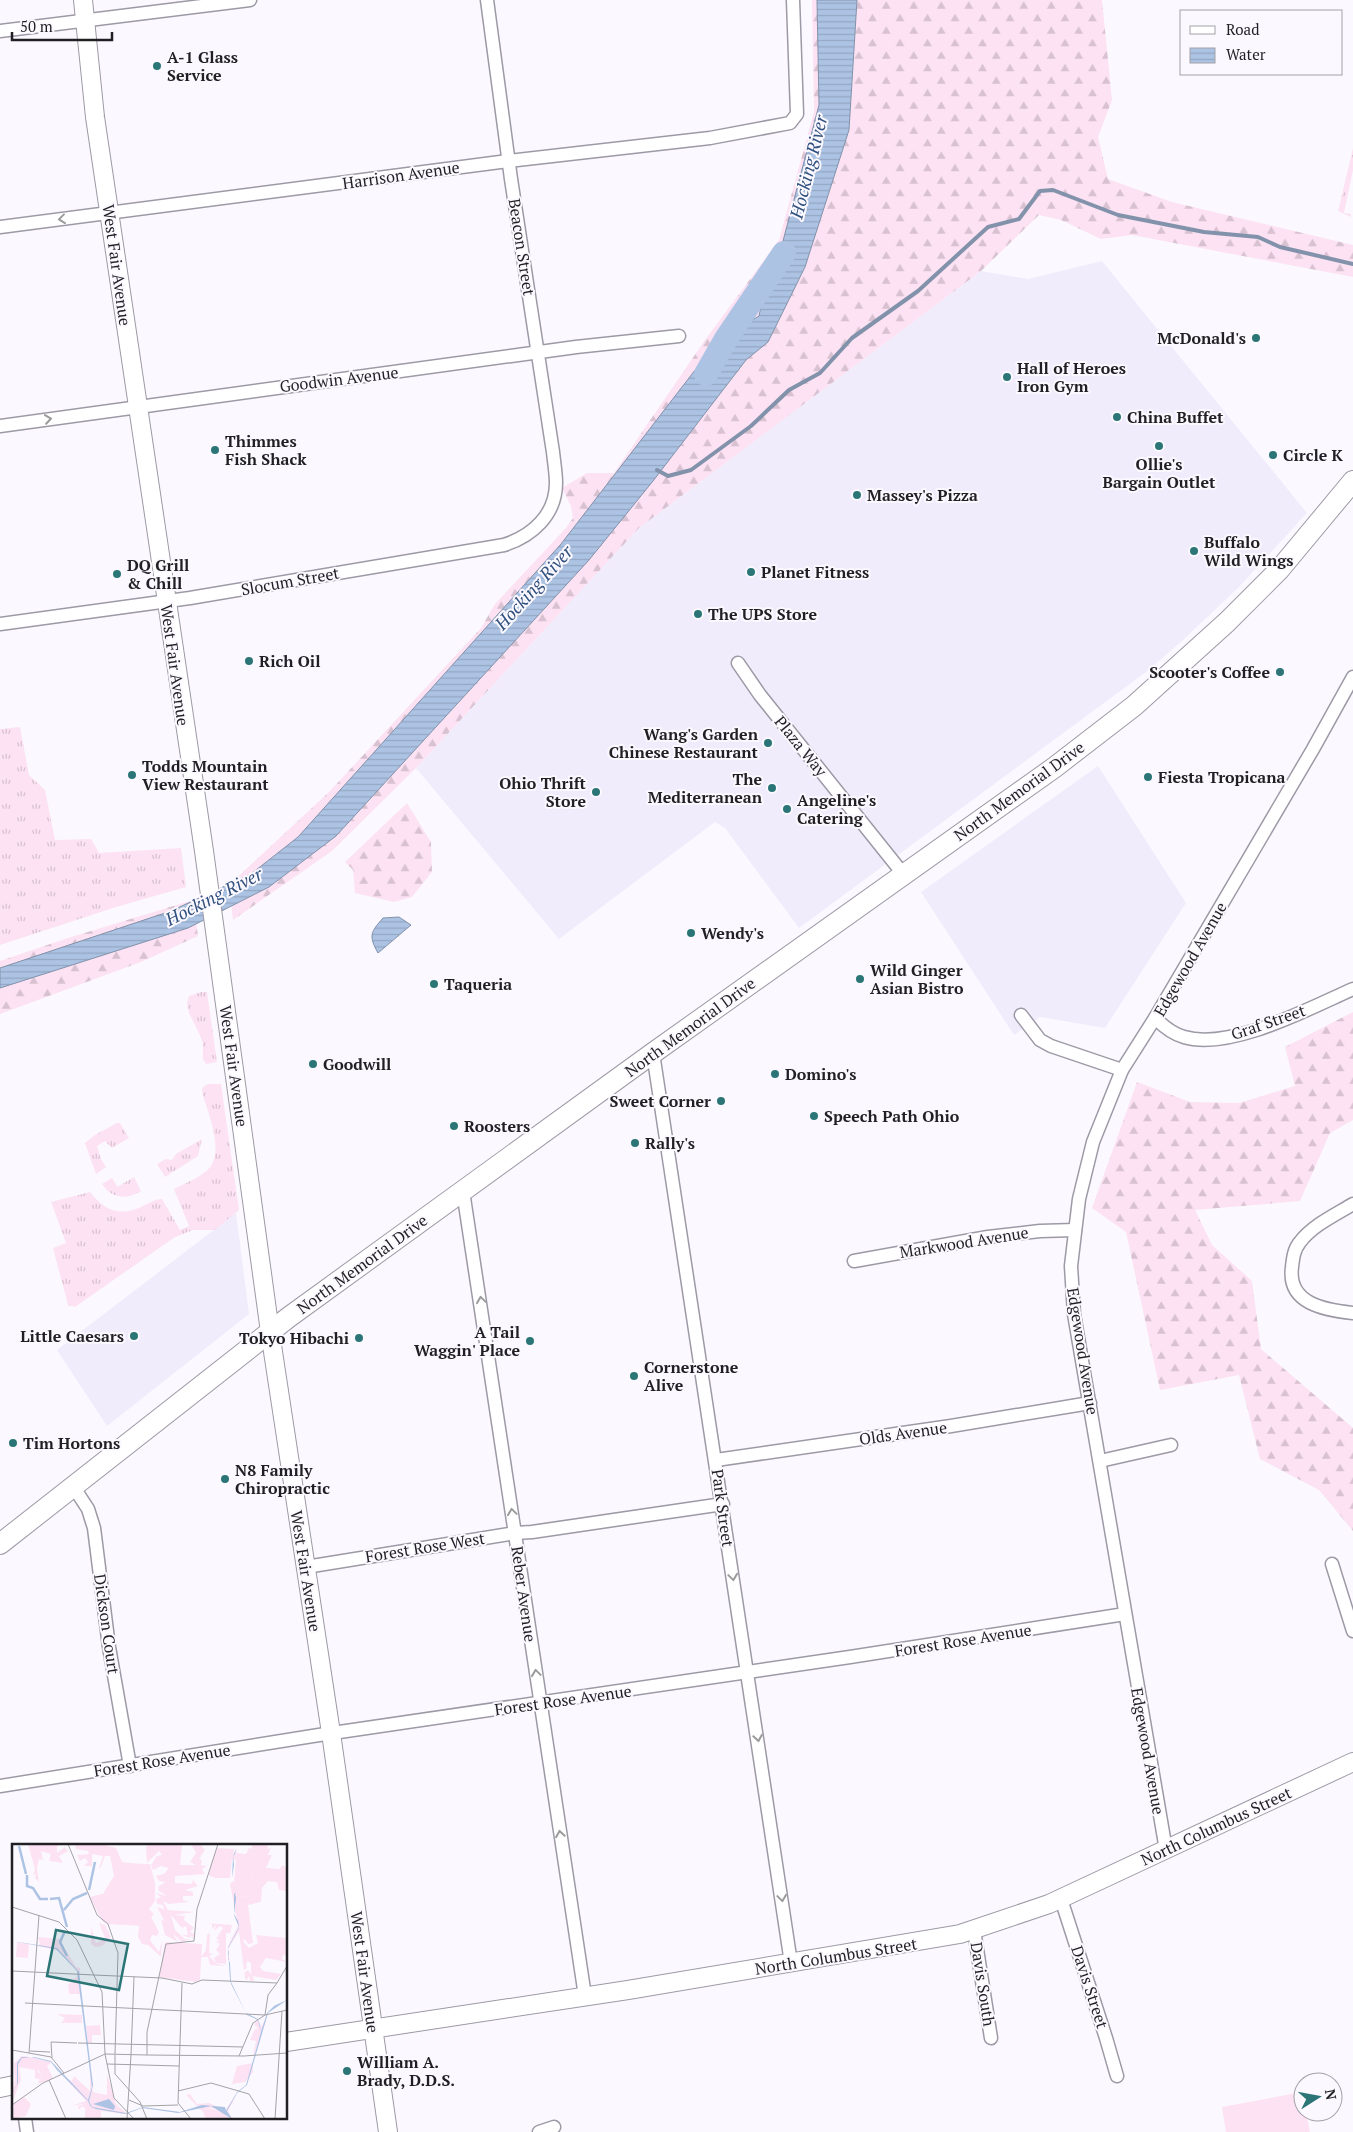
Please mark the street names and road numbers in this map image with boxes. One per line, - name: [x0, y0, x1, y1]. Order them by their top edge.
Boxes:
- street label: Harrison Avenue: [341, 156, 461, 194]
- street label: Beacon Street: [503, 197, 541, 297]
- street label: West Fair Avenue: [98, 203, 136, 327]
- street label: Goodwin Avenue: [278, 361, 400, 397]
- street label: Slocum Street: [239, 562, 341, 600]
- street label: West Fair Avenue: [156, 603, 194, 727]
- street label: Plaza Way: [770, 711, 833, 782]
- street label: North Memorial Drive: [949, 736, 1089, 846]
- street label: Edgewood Avenue: [1148, 898, 1232, 1020]
- street label: North Memorial Drive: [620, 972, 760, 1082]
- street label: Graf Street: [1228, 999, 1308, 1045]
- street label: West Fair Avenue: [215, 1004, 253, 1128]
- street label: North Memorial Drive: [292, 1209, 432, 1319]
- street label: Markwood Avenue: [898, 1221, 1030, 1263]
- street label: Edgewood Avenue: [1062, 1286, 1104, 1416]
- street label: Olds Avenue: [858, 1416, 948, 1450]
- street label: Park Street: [707, 1468, 739, 1548]
- street label: West Fair Avenue: [286, 1509, 326, 1633]
- street label: Forest Rose West: [364, 1527, 486, 1567]
- street label: Reber Avenue: [506, 1545, 542, 1643]
- street label: Dickson Court: [89, 1572, 125, 1676]
- street label: Forest Rose Avenue: [893, 1618, 1033, 1662]
- street label: Forest Rose Avenue: [493, 1679, 633, 1721]
- street label: Edgewood Avenue: [1126, 1686, 1170, 1816]
- street label: Forest Rose Avenue: [92, 1738, 232, 1782]
- street label: North Columbus Street: [1137, 1781, 1295, 1871]
- street label: West Fair Avenue: [346, 1910, 384, 2034]
- street label: North Columbus Street: [753, 1932, 919, 1980]
- street label: Davis South: [965, 1940, 1001, 2028]
- street label: Davis Street: [1066, 1943, 1114, 2031]

